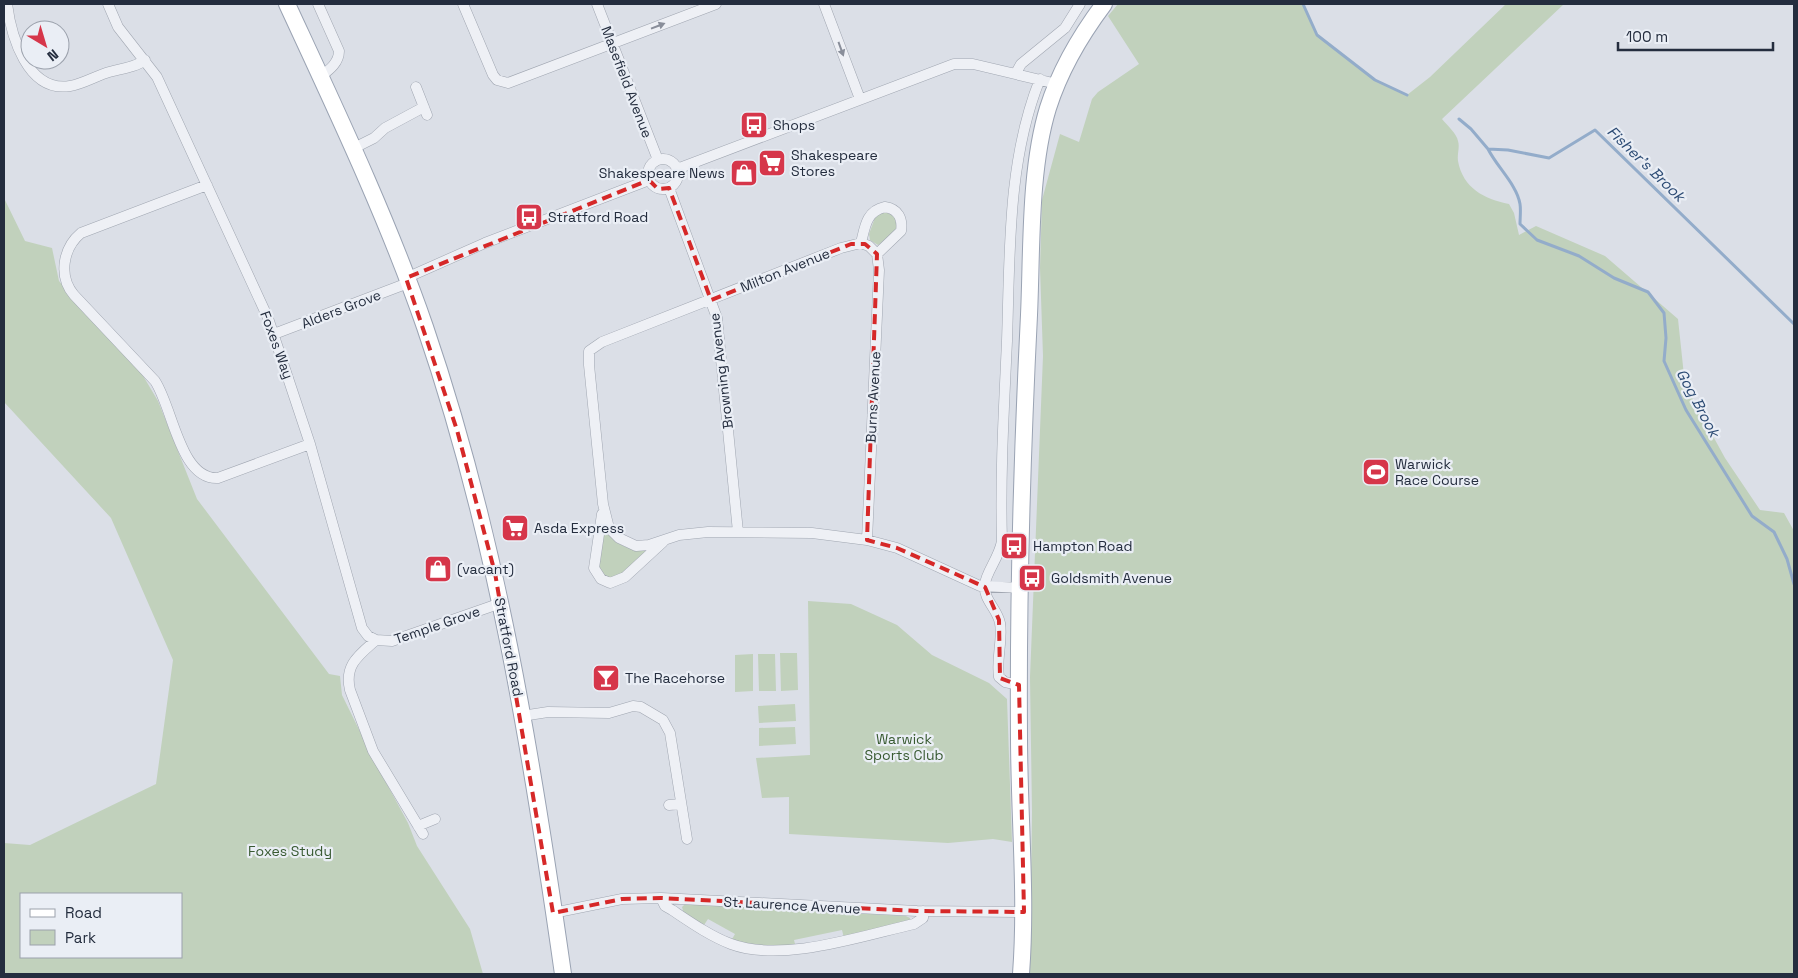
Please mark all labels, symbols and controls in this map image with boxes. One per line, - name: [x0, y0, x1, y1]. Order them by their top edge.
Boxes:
- north arrow: [20, 20, 70, 70]
- scale bar: [1618, 20, 1773, 52]
- one-way arrow: [651, 22, 665, 30]
- street label: Masefield Avenue: [597, 24, 657, 140]
- text: 100 m: [1626, 27, 1668, 46]
- one-way arrow: [838, 42, 845, 57]
- text: N: [44, 45, 62, 65]
- bus stop icon: Shops: [739, 110, 769, 140]
- place label: Shops: [773, 116, 815, 134]
- water label: Fisher's Brook: [1603, 122, 1691, 207]
- place label: Shakespeare Stores: [791, 146, 878, 180]
- supermarket icon: Shakespeare Stores: [757, 148, 787, 178]
- shop icon: Shakespeare News: [729, 158, 759, 188]
- place label: Shakespeare News: [599, 164, 725, 182]
- bus stop icon: Stratford Road: [514, 202, 544, 232]
- place label: Stratford Road: [548, 208, 648, 226]
- street label: Milton Avenue: [737, 244, 833, 296]
- street label: Alders Grove: [299, 286, 383, 332]
- street label: Foxes Way: [256, 308, 298, 382]
- street label: Browning Avenue: [705, 312, 737, 430]
- street label: Burns Avenue: [862, 351, 884, 443]
- water label: Gog Brook: [1673, 365, 1725, 442]
- place label: Warwick Race Course: [1395, 455, 1479, 489]
- sports icon: Warwick Race Course: [1361, 457, 1391, 487]
- supermarket icon: Asda Express: [500, 513, 530, 543]
- place label: Asda Express: [534, 519, 624, 537]
- bus stop icon: Hampton Road: [999, 531, 1029, 561]
- place label: Hampton Road: [1033, 537, 1132, 555]
- shop icon: (vacant): [423, 554, 453, 584]
- place label: (vacant): [457, 560, 514, 578]
- bus stop icon: Goldsmith Avenue: [1017, 563, 1047, 593]
- place label: Goldsmith Avenue: [1051, 569, 1172, 587]
- street label: Stratford Road: [491, 596, 527, 698]
- street label: Temple Grove: [392, 602, 482, 648]
- bar icon: The Racehorse: [591, 663, 621, 693]
- place label: The Racehorse: [625, 669, 725, 687]
- park label: Warwick Sports Club: [865, 730, 943, 764]
- park label: Foxes Study: [248, 842, 332, 860]
- street label: St. Laurence Avenue: [723, 892, 861, 918]
- legend: [20, 893, 182, 958]
- text: Road: [65, 903, 102, 922]
- text: Park: [65, 928, 96, 947]

